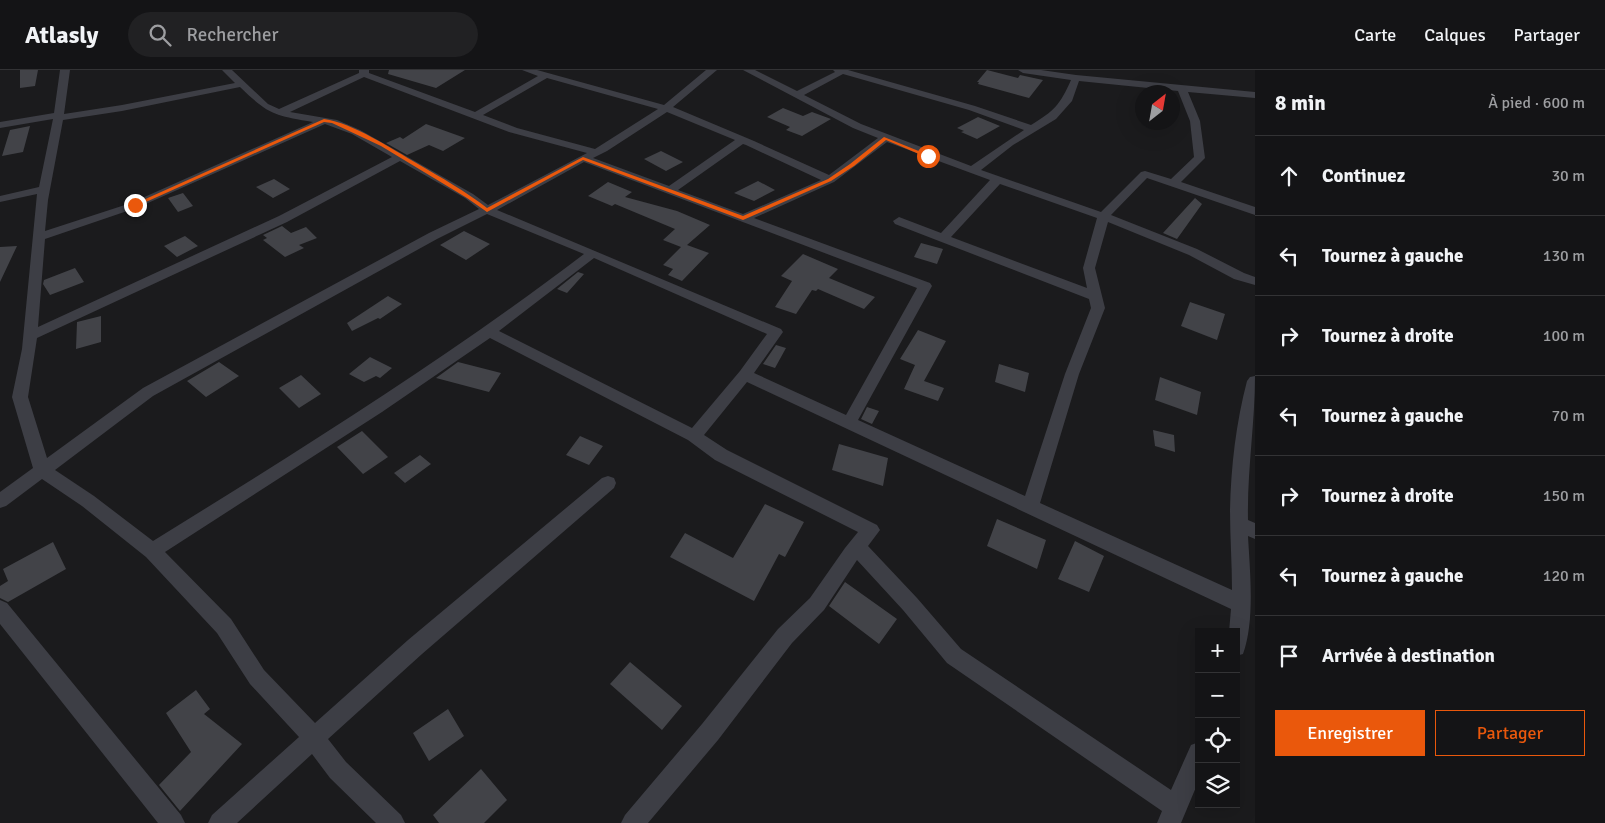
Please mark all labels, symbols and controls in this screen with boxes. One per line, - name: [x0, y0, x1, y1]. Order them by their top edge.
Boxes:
- search box: [128, 12, 478, 57]
- text: Atlasly: [25, 20, 98, 50]
- icon: search: [146, 21, 174, 49]
- text: Rechercher: [186, 23, 278, 47]
- text: Carte: [1354, 24, 1396, 46]
- text: Calques: [1424, 24, 1486, 46]
- text: Partager: [1514, 24, 1580, 46]
- north arrow: [1135, 85, 1180, 130]
- text: 8 min: [1275, 90, 1326, 116]
- text: À pied · 600 m: [1488, 93, 1585, 113]
- route start: [917, 145, 940, 168]
- icon: ahead: [1275, 162, 1303, 190]
- text: Continuez: [1322, 164, 1405, 188]
- text: 30 m: [1551, 166, 1585, 186]
- route end: [124, 194, 147, 217]
- icon: left: [1275, 242, 1303, 270]
- text: Tournez à gauche: [1322, 244, 1463, 268]
- text: 130 m: [1543, 246, 1585, 266]
- icon: right: [1275, 322, 1303, 350]
- text: Tournez à droite: [1322, 324, 1454, 348]
- text: 100 m: [1543, 326, 1585, 346]
- icon: left: [1275, 402, 1303, 430]
- text: Tournez à gauche: [1322, 404, 1463, 428]
- text: 70 m: [1551, 406, 1585, 426]
- icon: right: [1275, 482, 1303, 510]
- text: Tournez à droite: [1322, 484, 1454, 508]
- text: 150 m: [1543, 486, 1585, 506]
- icon: left: [1275, 562, 1303, 590]
- text: Tournez à gauche: [1322, 564, 1463, 588]
- text: 120 m: [1543, 566, 1585, 586]
- map controls: [1195, 628, 1240, 808]
- button: +: [1195, 628, 1240, 673]
- icon: arrive: [1275, 642, 1303, 670]
- text: Arrivée à destination: [1322, 644, 1495, 668]
- button: −: [1195, 673, 1240, 718]
- button: Enregistrer: [1275, 710, 1425, 756]
- button: Partager: [1435, 710, 1585, 756]
- button: locate: [1195, 718, 1240, 763]
- button: layers: [1195, 763, 1240, 808]

